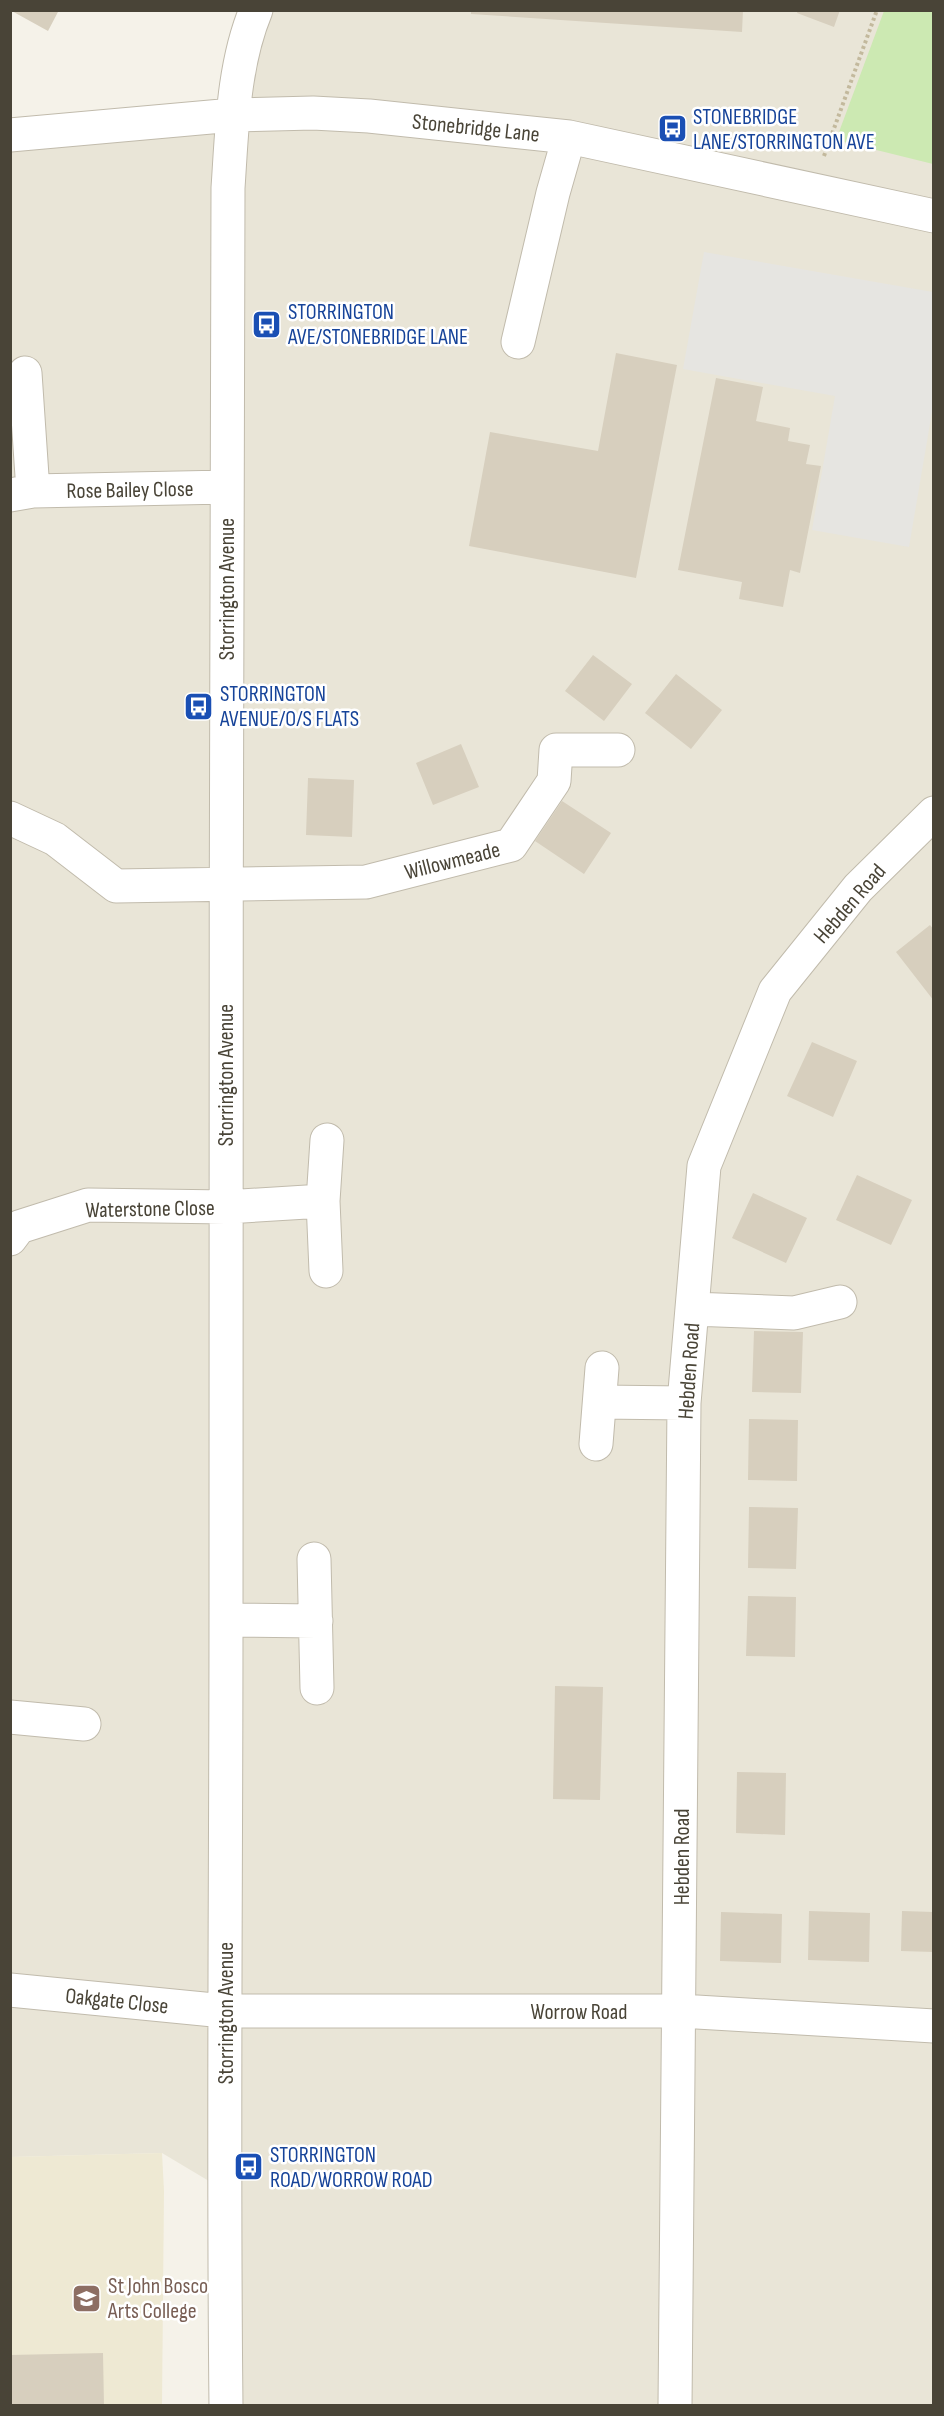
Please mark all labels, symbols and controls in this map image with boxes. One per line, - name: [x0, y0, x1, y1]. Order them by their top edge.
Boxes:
- place label: STONEBRIDGE LANE/STORRINGTON AVE: [693, 104, 875, 156]
- street label: Stonebridge Lane: [411, 108, 541, 149]
- bus stop icon: STONEBRIDGE LANE/STORRINGTON AVE: [656, 113, 688, 145]
- place label: STORRINGTON AVE/STONEBRIDGE LANE: [287, 299, 468, 351]
- bus stop icon: STORRINGTON AVE/STONEBRIDGE LANE: [251, 308, 283, 340]
- street label: Rose Bailey Close: [66, 476, 194, 505]
- street label: Storrington Avenue: [214, 518, 241, 660]
- place label: STORRINGTON AVENUE/O/S FLATS: [219, 681, 359, 733]
- bus stop icon: STORRINGTON AVENUE/O/S FLATS: [183, 690, 215, 722]
- street label: Willowmeade: [402, 837, 503, 886]
- street label: Hebden Road: [808, 859, 892, 949]
- street label: Storrington Avenue: [213, 1004, 240, 1146]
- street label: Waterstone Close: [85, 1195, 215, 1224]
- street label: Hebden Road: [673, 1322, 706, 1420]
- street label: Hebden Road: [669, 1809, 696, 1905]
- street label: Storrington Avenue: [213, 1942, 240, 2084]
- street label: Oakgate Close: [64, 1983, 170, 2020]
- street label: Worrow Road: [531, 1999, 627, 2026]
- place label: STORRINGTON ROAD/WORROW ROAD: [270, 2142, 433, 2194]
- bus stop icon: STORRINGTON ROAD/WORROW ROAD: [233, 2151, 265, 2183]
- place label: St John Bosco Arts College: [107, 2273, 208, 2325]
- school or university icon: St John Bosco Arts College: [71, 2282, 103, 2314]

